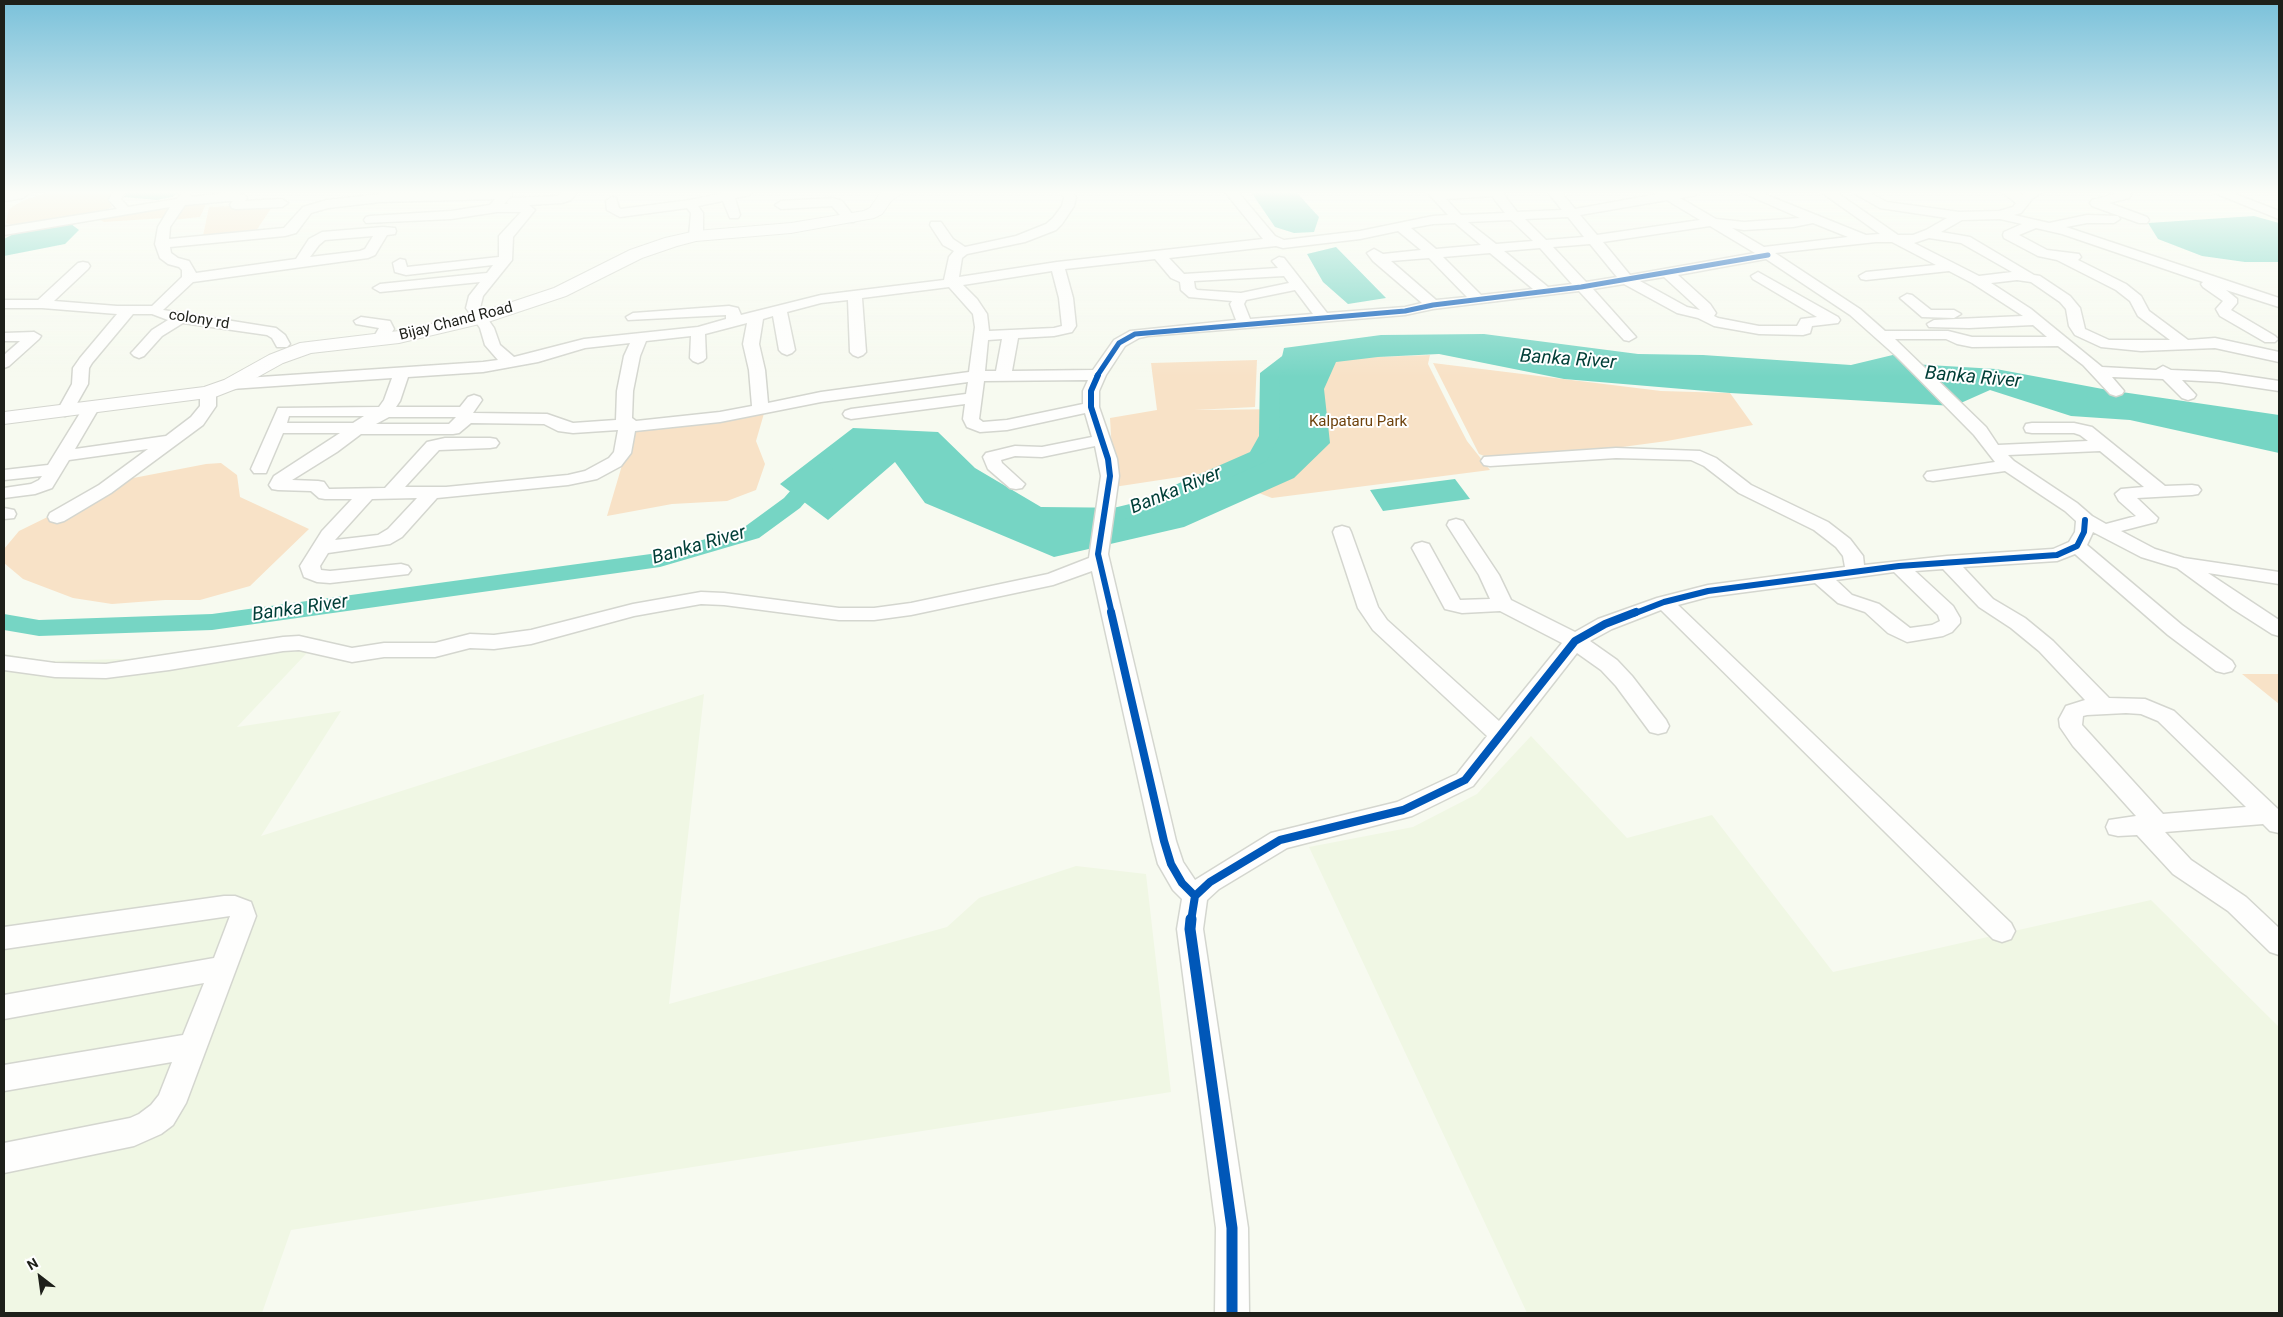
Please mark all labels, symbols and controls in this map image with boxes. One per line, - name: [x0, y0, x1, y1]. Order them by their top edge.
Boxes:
- street label: Bijay Chand Road: [397, 299, 515, 345]
- street label: colony rd: [167, 306, 231, 334]
- water label: Banka River: [1519, 345, 1617, 375]
- water label: Banka River: [1924, 362, 2022, 394]
- park label: Kalpataru Park: [1309, 413, 1407, 431]
- water label: Banka River: [1127, 462, 1225, 520]
- water label: Banka River: [650, 522, 748, 570]
- water label: Banka River: [251, 591, 349, 627]
- north arrow: [15, 1252, 65, 1302]
- text: N: [24, 1255, 41, 1273]

